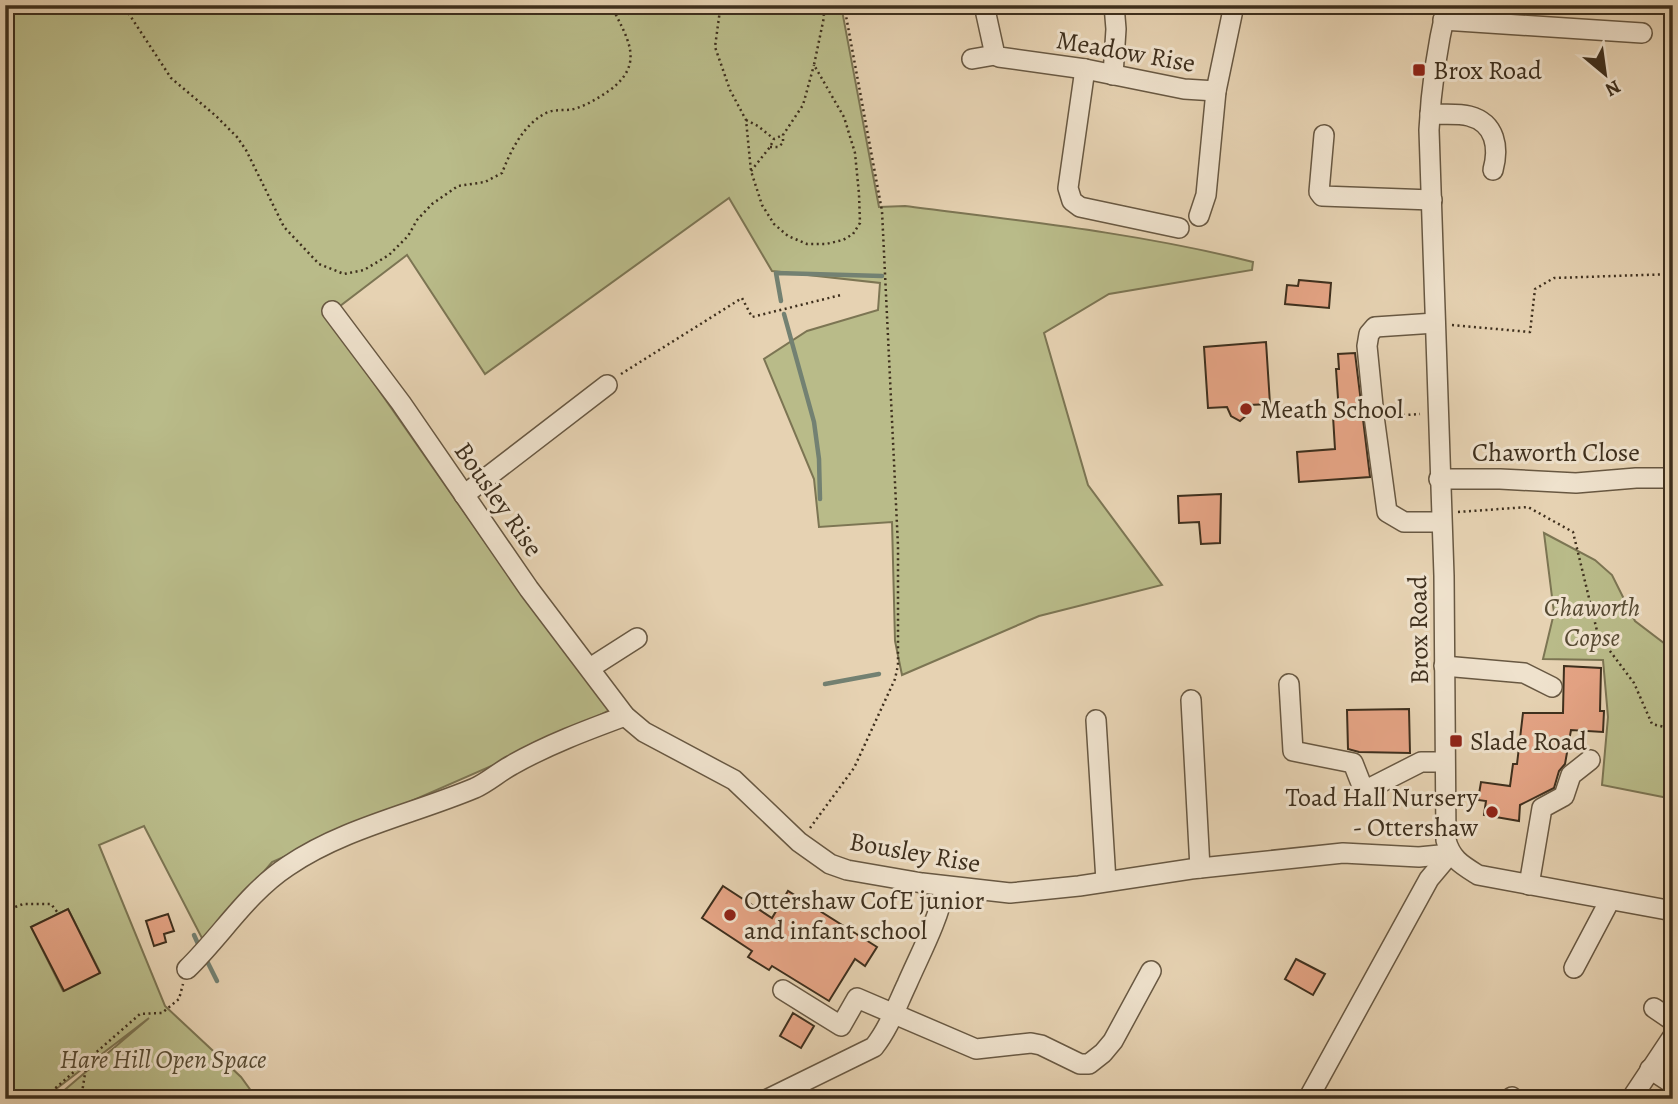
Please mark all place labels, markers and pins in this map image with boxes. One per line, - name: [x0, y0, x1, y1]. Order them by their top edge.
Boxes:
- place label: Brox Road: [1433, 53, 1542, 88]
- marker: Brox Road: [1411, 62, 1427, 78]
- place label: Meath School: [1260, 392, 1403, 427]
- marker: Meath School: [1238, 401, 1254, 417]
- place label: Slade Road: [1470, 724, 1587, 759]
- marker: Slade Road: [1448, 733, 1464, 749]
- place label: Toad Hall Nursery - Ottershaw: [1285, 780, 1479, 845]
- marker: Toad Hall Nursery - Ottershaw: [1484, 804, 1500, 820]
- place label: Ottershaw CofE junior and infant school: [744, 883, 984, 948]
- marker: Ottershaw CofE junior and infant school: [722, 907, 738, 923]

